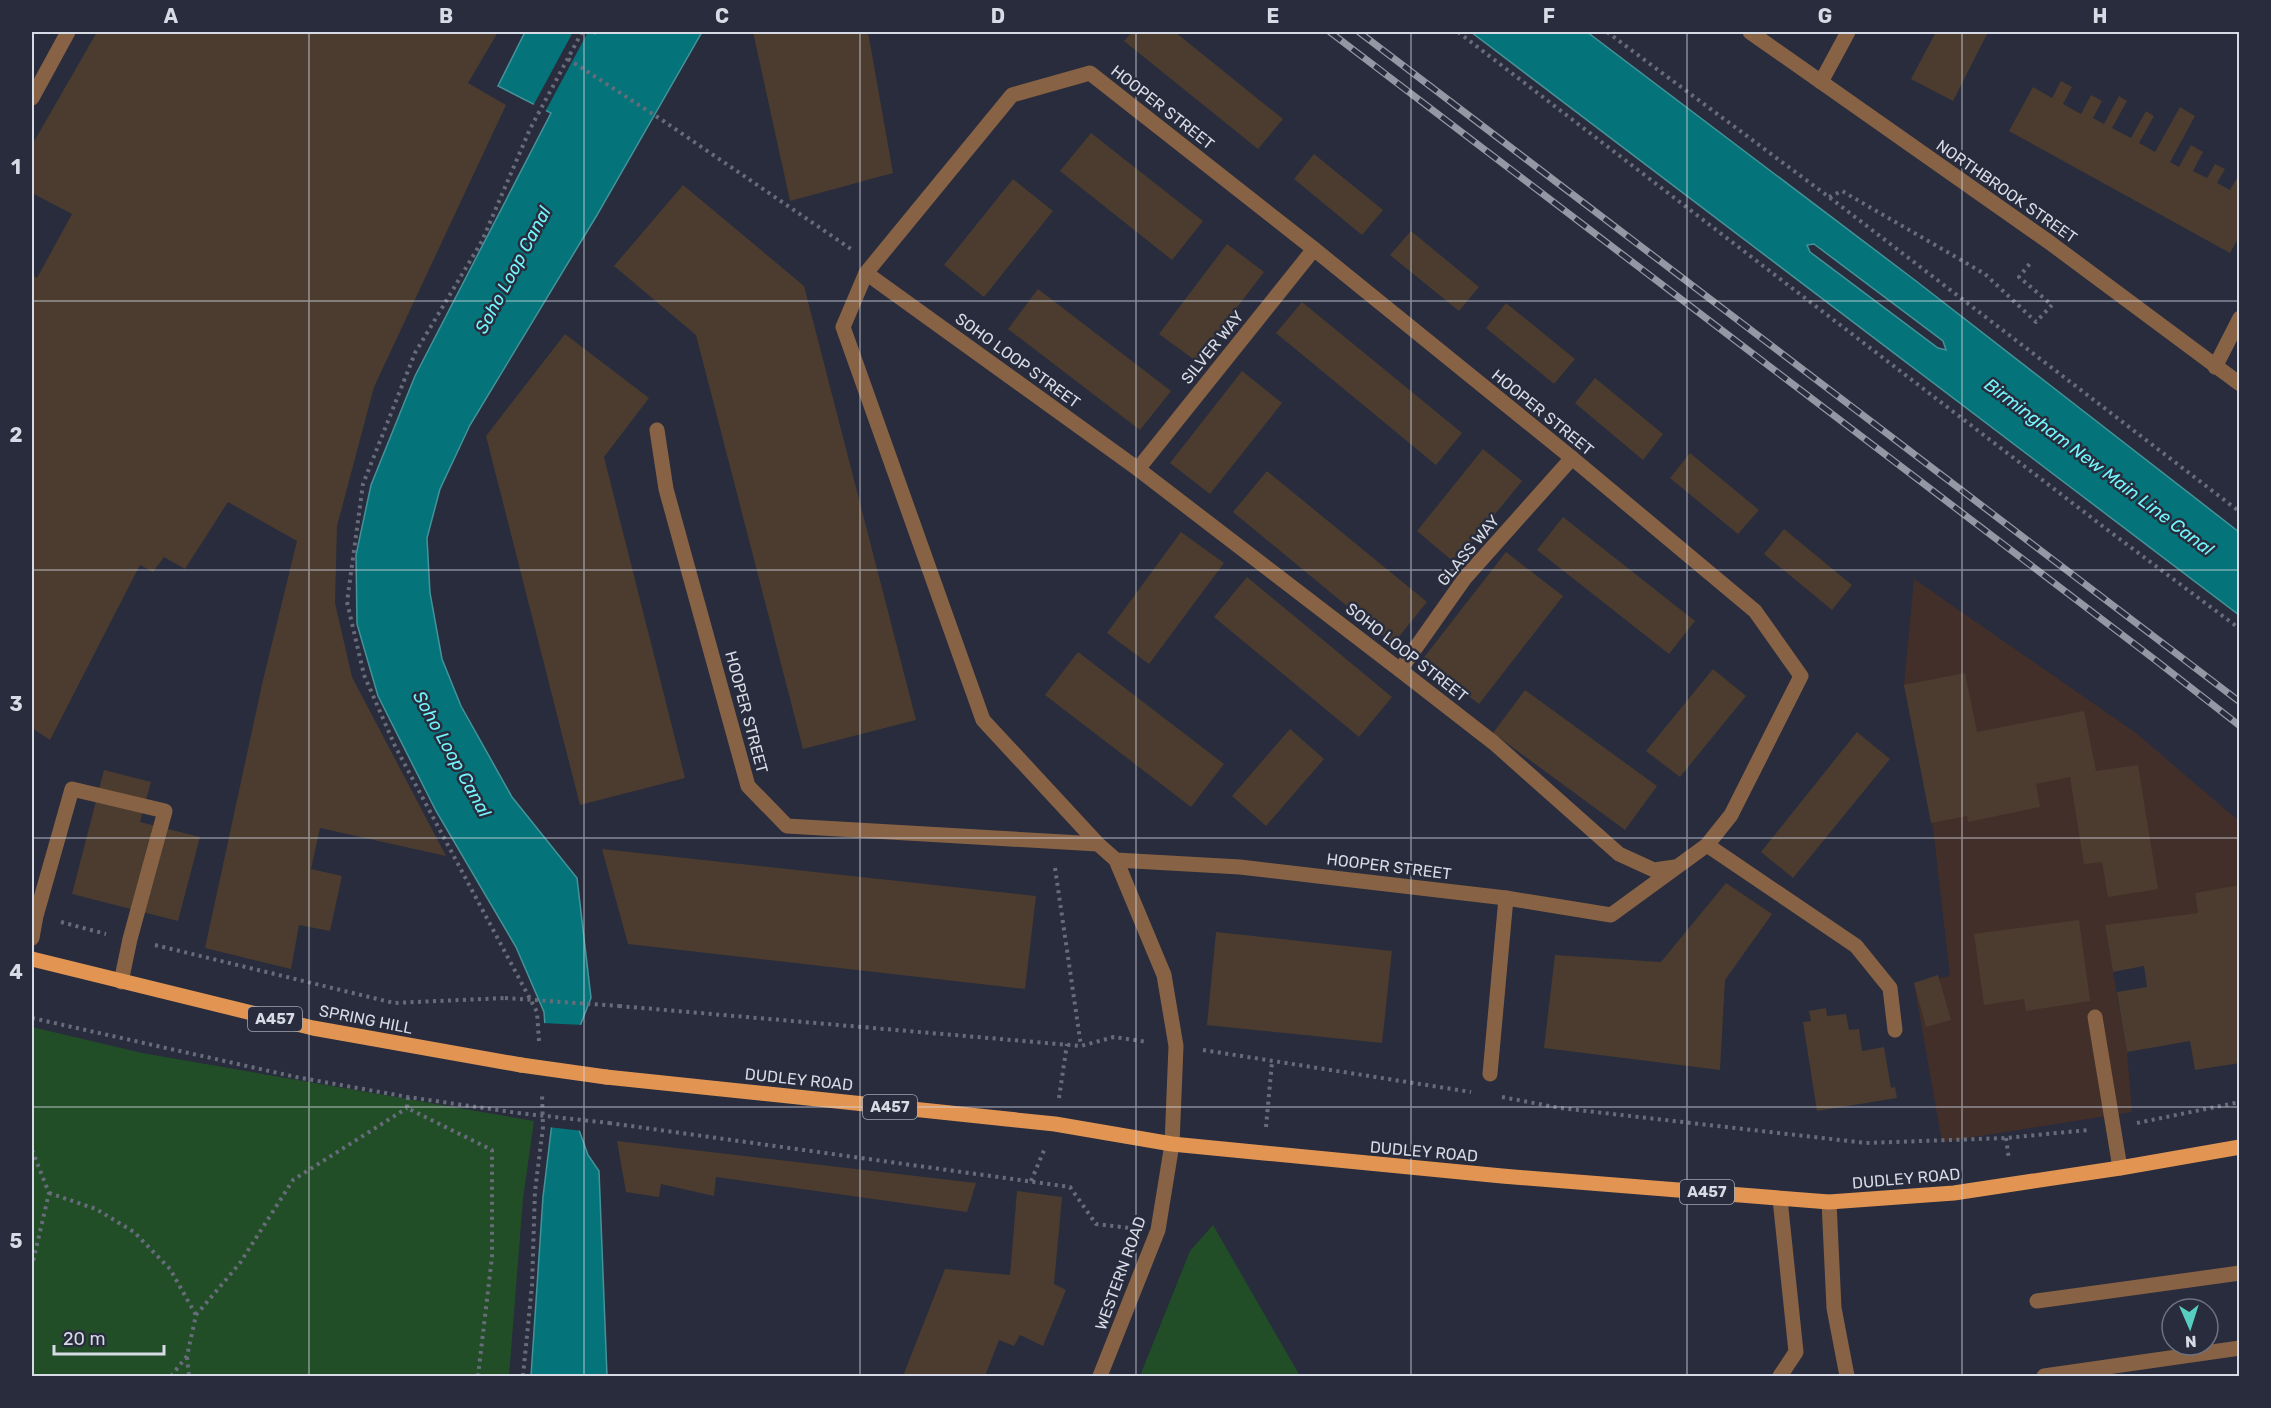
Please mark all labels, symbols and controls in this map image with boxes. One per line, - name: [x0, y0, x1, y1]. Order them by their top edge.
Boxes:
- text: A: [164, 4, 179, 28]
- text: B: [439, 4, 453, 28]
- text: C: [715, 4, 729, 28]
- text: D: [991, 4, 1005, 28]
- text: E: [1267, 4, 1279, 28]
- text: F: [1543, 4, 1555, 28]
- text: G: [1818, 4, 1832, 28]
- text: H: [2093, 4, 2107, 28]
- street label: HOOPER STREET: [1107, 61, 1218, 154]
- street label: NORTHBROOK STREET: [1933, 136, 2081, 247]
- text: 1: [11, 155, 21, 179]
- water label: Soho Loop Canal: [470, 202, 556, 337]
- street label: SILVER WAY: [1177, 307, 1248, 388]
- street label: SOHO LOOP STREET: [952, 309, 1084, 412]
- street label: HOOPER STREET: [1488, 365, 1598, 459]
- water label: Birmingham New Main Line Canal: [1980, 374, 2218, 561]
- text: 2: [10, 423, 23, 447]
- street label: GLASS WAY: [1433, 511, 1503, 589]
- street label: SOHO LOOP STREET: [1342, 599, 1471, 706]
- street label: HOOPER STREET: [721, 649, 772, 775]
- water label: Soho Loop Canal: [408, 687, 496, 822]
- text: 3: [9, 692, 23, 716]
- street label: HOOPER STREET: [1325, 849, 1452, 884]
- text: 4: [9, 960, 23, 984]
- street label: SPRING HILL: [318, 1001, 414, 1038]
- road number: A457: [248, 1007, 302, 1031]
- street label: DUDLEY ROAD: [744, 1064, 854, 1095]
- road number: A457: [863, 1095, 917, 1119]
- street label: DUDLEY ROAD: [1369, 1137, 1479, 1166]
- street label: DUDLEY ROAD: [1851, 1164, 1961, 1193]
- road number: A457: [1680, 1180, 1734, 1204]
- street label: WESTERN ROAD: [1091, 1214, 1150, 1333]
- text: 5: [10, 1229, 23, 1253]
- north arrow: [2160, 1297, 2220, 1357]
- scale bar: [54, 1318, 164, 1356]
- text: 20 m: [63, 1328, 105, 1350]
- text: N: [2185, 1332, 2197, 1351]

